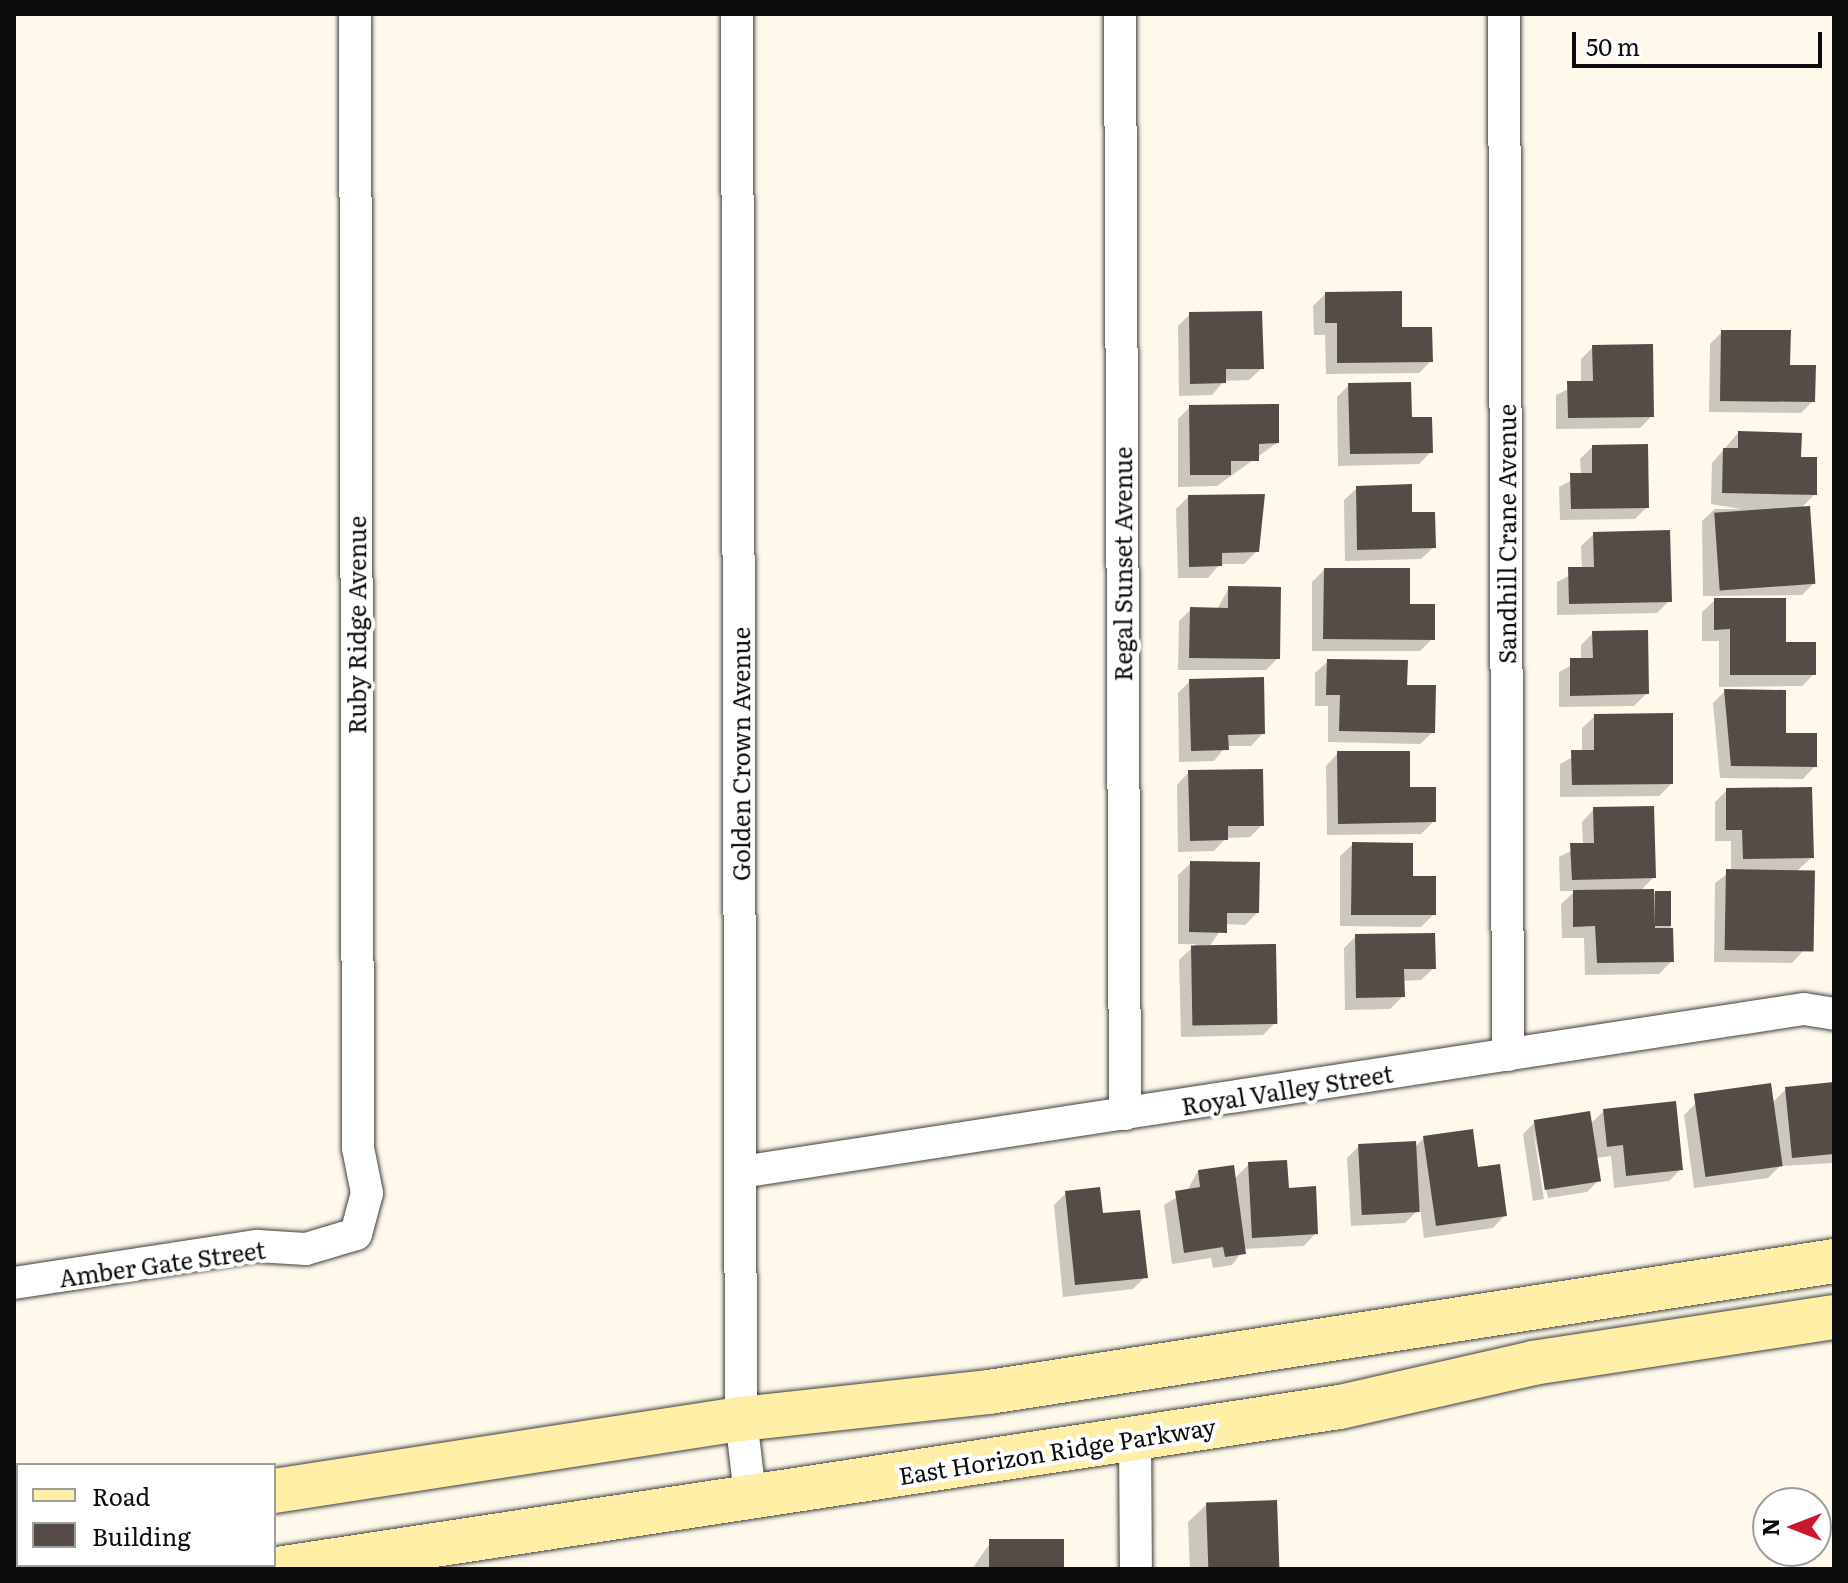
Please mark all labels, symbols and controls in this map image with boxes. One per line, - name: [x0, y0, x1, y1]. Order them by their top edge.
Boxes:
- scale bar: [1576, 16, 1826, 66]
- text: 50 m: [1586, 28, 1640, 63]
- street label: Sandhill Crane Avenue: [1492, 404, 1520, 664]
- street label: Regal Sunset Avenue: [1108, 447, 1136, 681]
- street label: Ruby Ridge Avenue: [342, 516, 370, 734]
- street label: Golden Crown Avenue: [726, 627, 754, 881]
- street label: Royal Valley Street: [1179, 1058, 1395, 1120]
- street label: Amber Gate Street: [57, 1234, 267, 1292]
- street label: East Horizon Ridge Parkway: [896, 1411, 1218, 1489]
- legend: [16, 1463, 276, 1567]
- text: Road: [92, 1478, 150, 1513]
- north arrow: [1752, 1487, 1832, 1567]
- text: Building: [92, 1518, 191, 1553]
- text: N: [1753, 1518, 1786, 1536]

